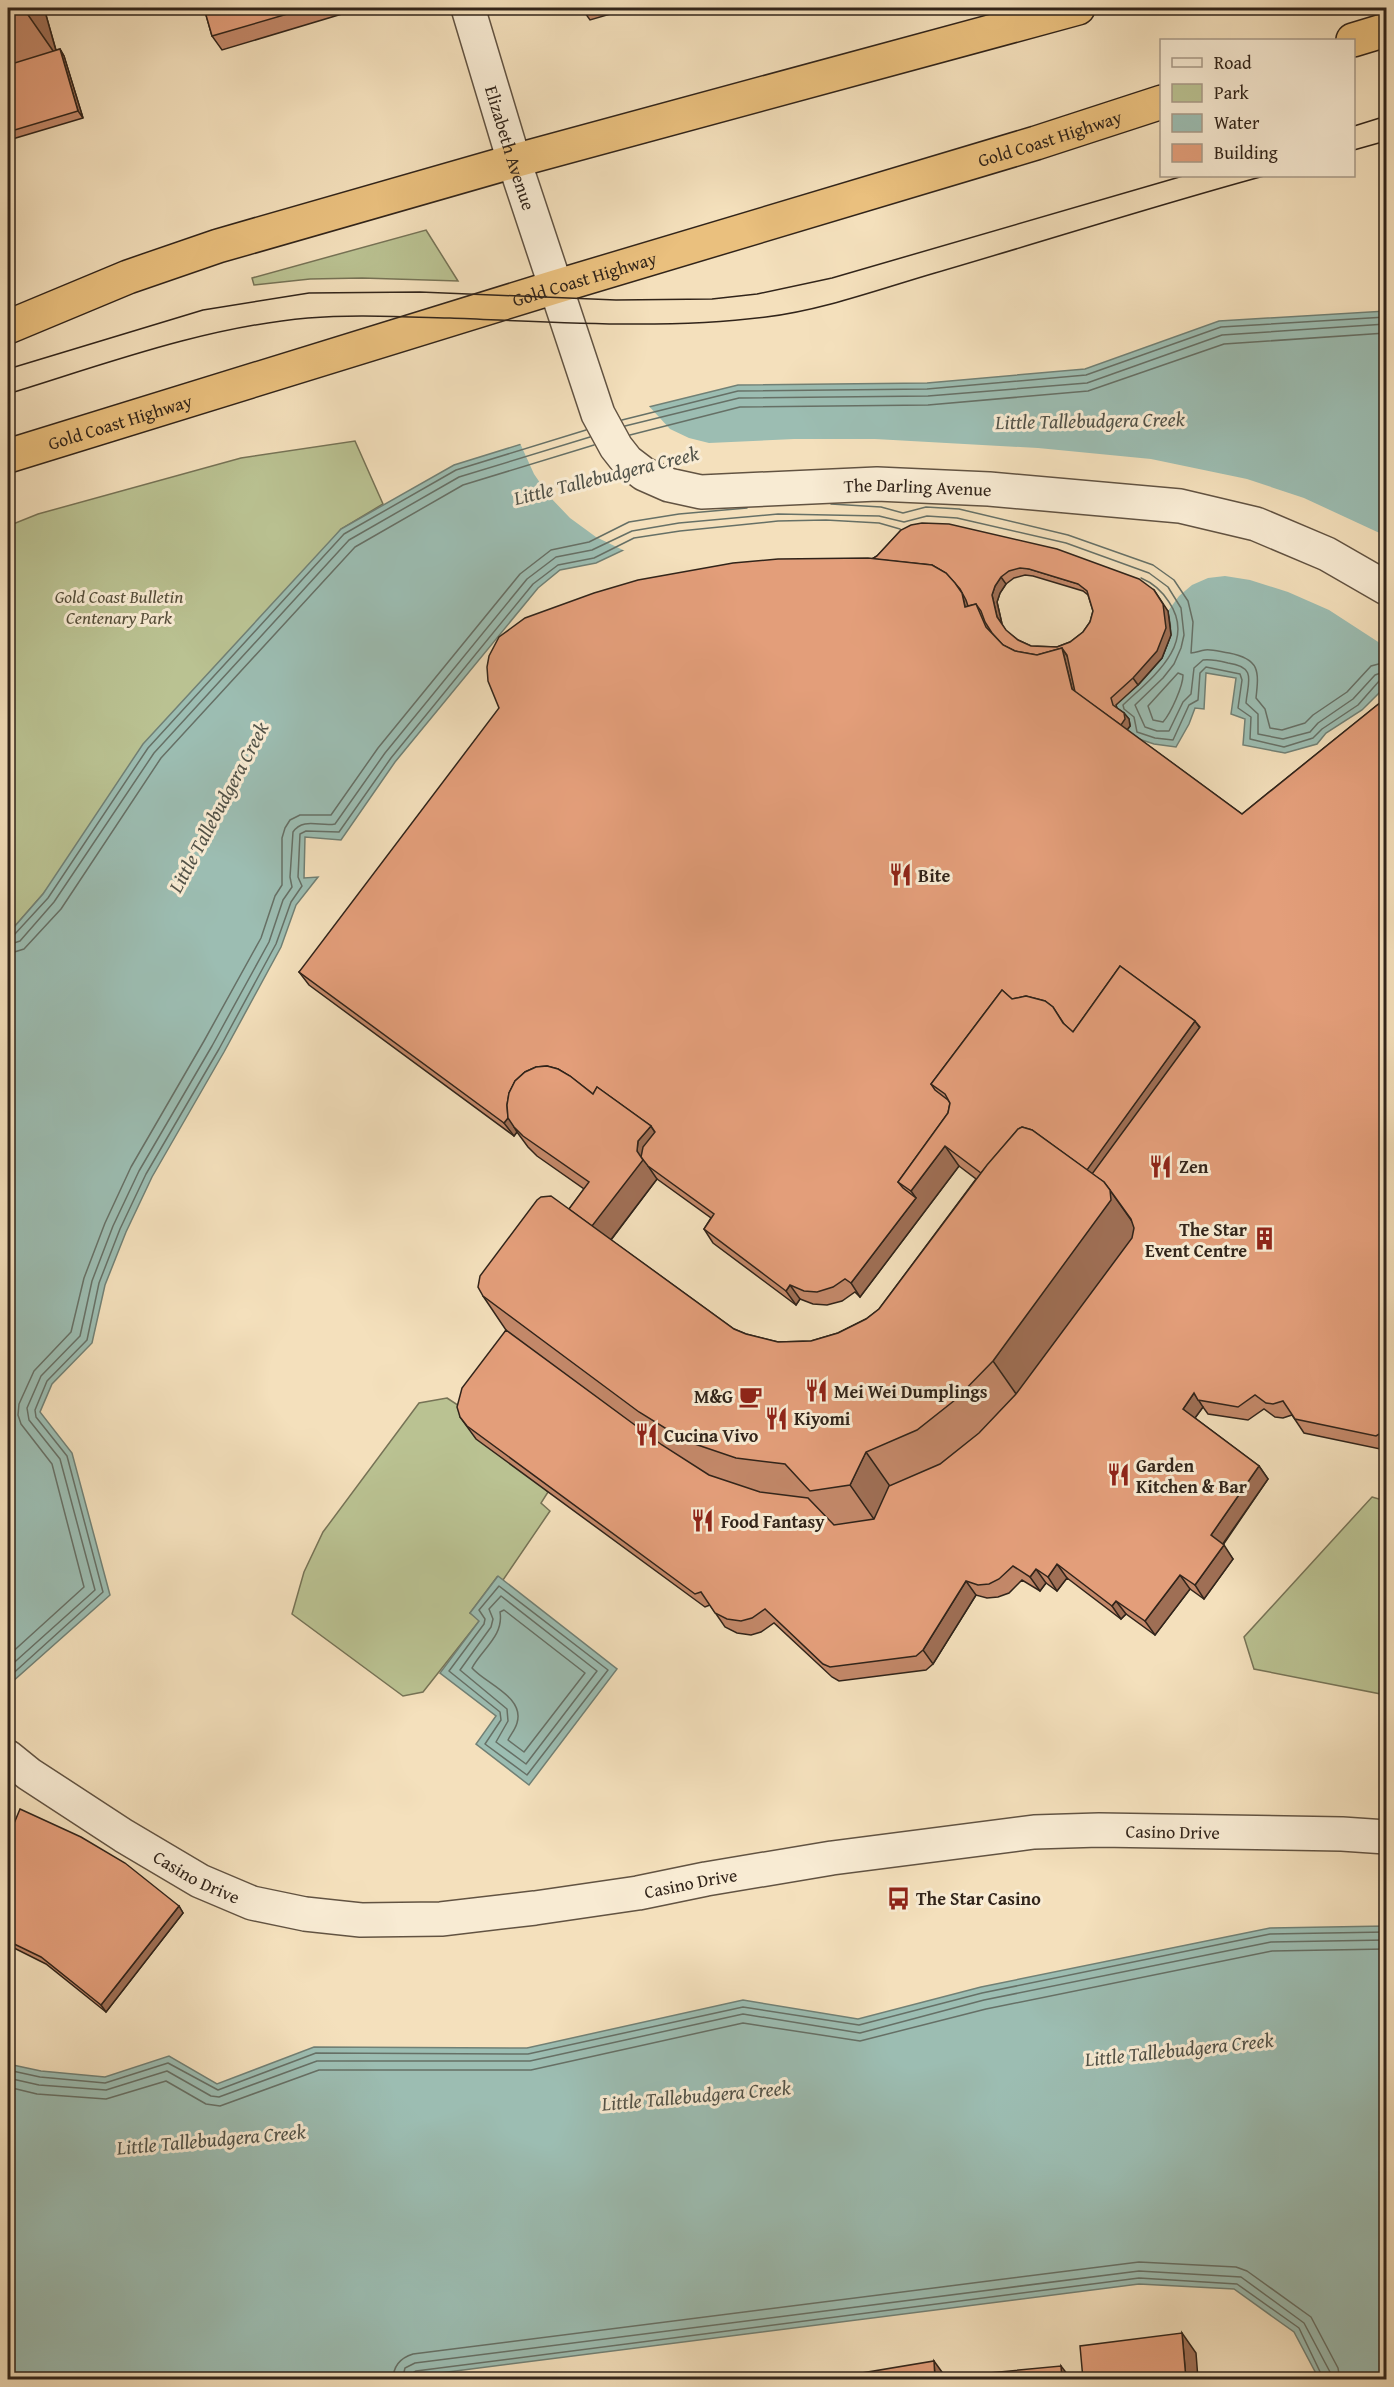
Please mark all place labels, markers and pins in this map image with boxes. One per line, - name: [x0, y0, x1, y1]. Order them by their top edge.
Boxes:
- restaurant icon: Bite: [887, 862, 913, 888]
- place label: Bite: [918, 862, 951, 889]
- restaurant icon: Zen: [1148, 1153, 1174, 1179]
- place label: Zen: [1179, 1153, 1209, 1180]
- place label: The Star Event Centre: [1145, 1216, 1248, 1264]
- building icon: The Star Event Centre: [1252, 1226, 1278, 1252]
- restaurant icon: Mei Wei Dumplings: [803, 1378, 829, 1404]
- place label: Mei Wei Dumplings: [834, 1378, 988, 1405]
- place label: M&G: [694, 1383, 733, 1410]
- cafe icon: M&G: [738, 1383, 764, 1409]
- restaurant icon: Kiyomi: [763, 1405, 789, 1431]
- place label: Kiyomi: [794, 1405, 851, 1432]
- restaurant icon: Cucina Vivo: [633, 1422, 659, 1448]
- place label: Cucina Vivo: [664, 1422, 759, 1449]
- place label: Garden Kitchen & Bar: [1136, 1452, 1248, 1500]
- restaurant icon: Garden Kitchen & Bar: [1105, 1462, 1131, 1488]
- restaurant icon: Food Fantasy: [690, 1508, 716, 1534]
- place label: Food Fantasy: [721, 1508, 825, 1535]
- bus stop icon: The Star Casino: [885, 1885, 911, 1911]
- place label: The Star Casino: [916, 1885, 1041, 1912]

